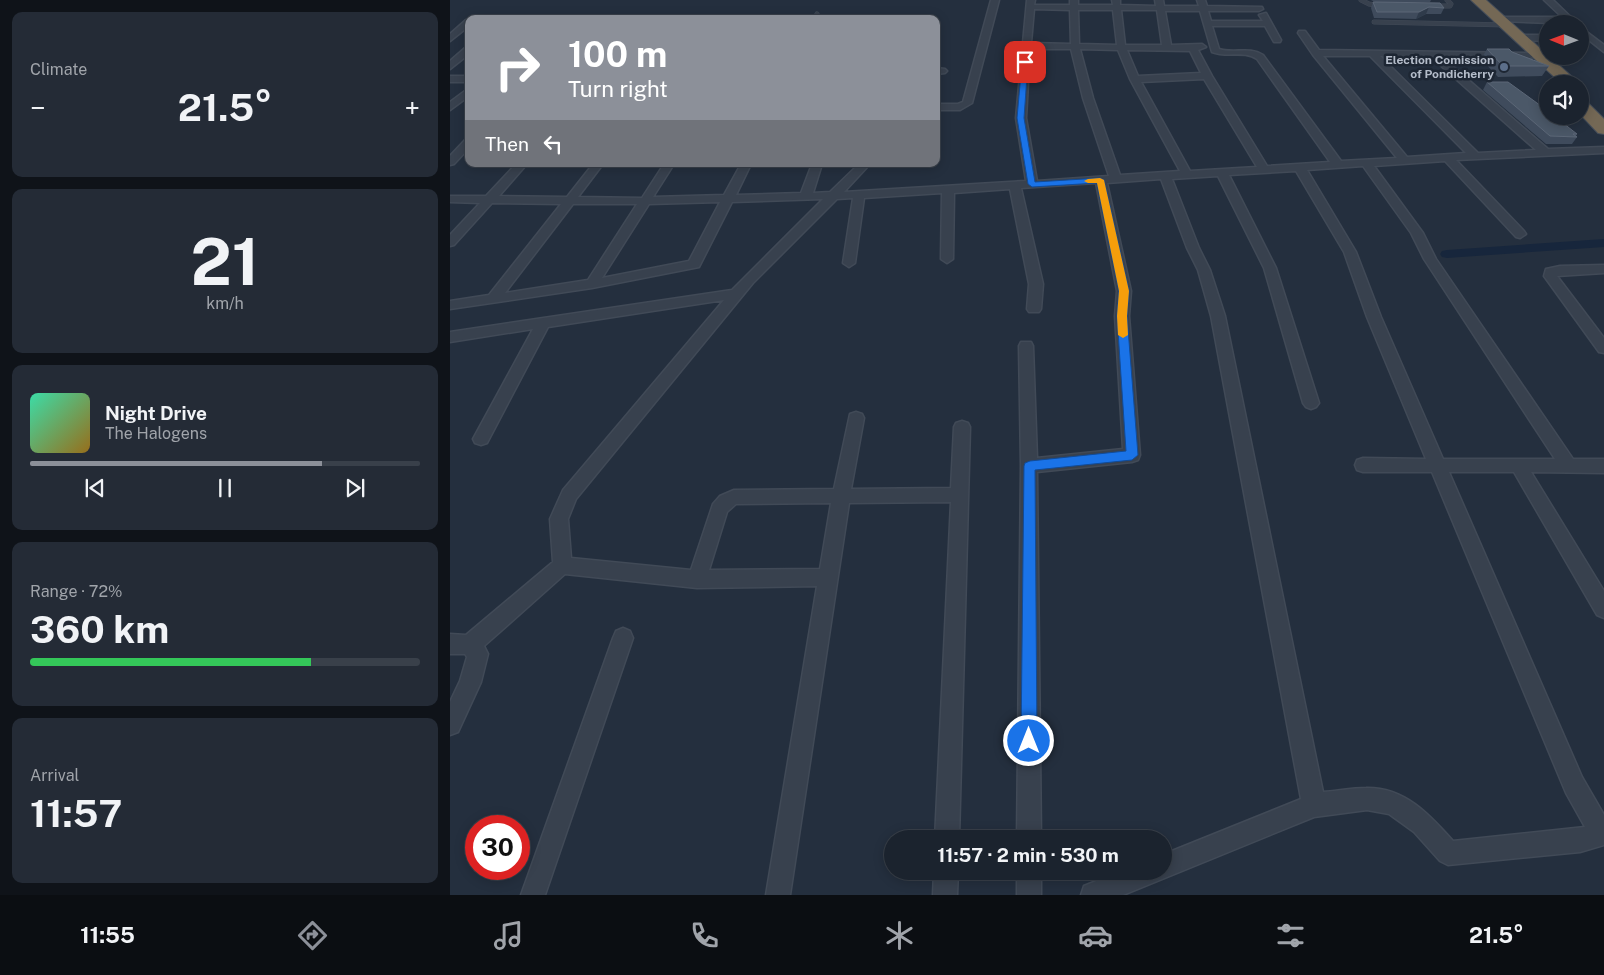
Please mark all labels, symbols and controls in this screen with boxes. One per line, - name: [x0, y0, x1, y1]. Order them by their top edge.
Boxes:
- north arrow: [1539, 15, 1589, 65]
- map controls: [1539, 15, 1589, 125]
- text: 100 m: [568, 34, 667, 75]
- icon: right: [485, 35, 550, 100]
- pin: [1004, 41, 1046, 83]
- icon: arrive: [1011, 48, 1039, 76]
- place label: Election Comission of Pondicherry: [1385, 53, 1494, 81]
- text: Climate: [30, 60, 87, 79]
- marker: Election Comission of Pondicherry: [1498, 61, 1510, 73]
- button: sound: [1539, 75, 1589, 125]
- text: Turn right: [568, 76, 668, 102]
- text: 21.5°: [178, 85, 272, 130]
- text: −: [30, 91, 46, 124]
- text: +: [404, 91, 420, 124]
- icon: left: [539, 130, 567, 158]
- text: Then: [485, 133, 529, 155]
- text: 21: [190, 223, 260, 300]
- text: km/h: [206, 294, 244, 313]
- text: Night Drive: [105, 402, 207, 424]
- text: The Halogens: [105, 424, 207, 443]
- icon: previous: [81, 474, 109, 502]
- icon: pause: [211, 474, 239, 502]
- icon: next: [341, 474, 369, 502]
- text: Range · 72%: [30, 582, 122, 601]
- text: 360 km: [30, 607, 169, 652]
- position arrow: [1002, 714, 1054, 766]
- text: Arrival: [30, 766, 79, 785]
- text: 11:57: [30, 791, 122, 836]
- speed limit sign: 30: [465, 815, 530, 880]
- text: 11:57 · 2 min · 530 m: [937, 844, 1119, 866]
- icon: directions: [295, 918, 330, 953]
- icon: music: [491, 918, 526, 953]
- icon: phone: [687, 918, 722, 953]
- icon: climate: [882, 918, 917, 953]
- icon: car: [1078, 918, 1113, 953]
- icon: filters: [1273, 918, 1308, 953]
- text: 11:55: [80, 922, 135, 948]
- text: 21.5°: [1469, 922, 1524, 948]

